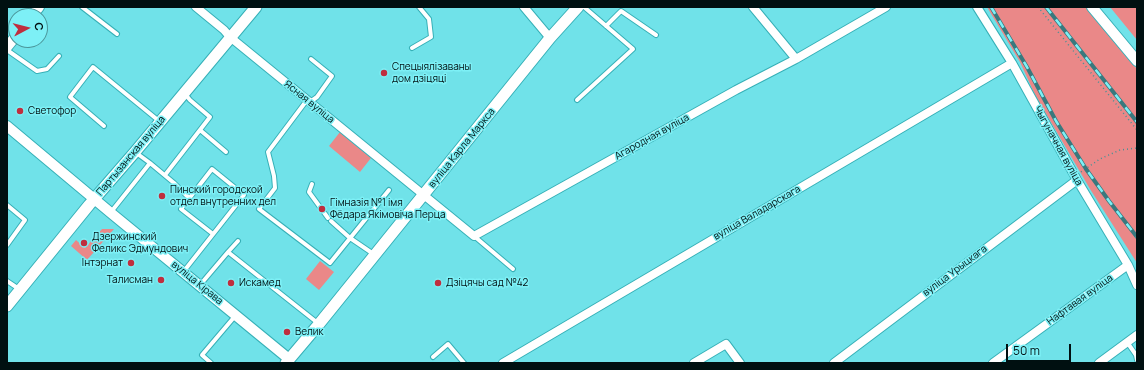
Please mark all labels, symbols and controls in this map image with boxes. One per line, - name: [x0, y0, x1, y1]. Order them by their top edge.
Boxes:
- north arrow: [8, 8, 48, 48]
- text: С: [31, 22, 47, 32]
- place label: Спецыялізаваны дом дзіцяці: [392, 61, 471, 84]
- marker: Спецыялізаваны дом дзіцяці: [379, 68, 389, 78]
- street label: Ясная вуліца: [281, 78, 337, 126]
- street label: Чыгуначная вуліца: [1031, 104, 1085, 188]
- place label: Светофор: [28, 105, 76, 117]
- marker: Светофор: [15, 106, 25, 116]
- street label: вуліца Карла Маркса: [426, 106, 498, 190]
- street label: Агародная вуліца: [613, 112, 691, 162]
- street label: Партызанская вуліца: [94, 114, 168, 198]
- street label: вуліца Валадарскага: [711, 183, 803, 243]
- place label: Пинский городской отдел внутренних дел: [170, 184, 276, 208]
- marker: Пинский городской отдел внутренних дел: [157, 191, 167, 201]
- place label: Гімназія №1 імя Фёдара Якімовіча Перца: [330, 197, 445, 220]
- marker: Гімназія №1 імя Фёдара Якімовіча Перца: [317, 204, 327, 214]
- place label: Дзержинский Феликс Эдмундович: [92, 231, 188, 254]
- marker: Дзержинский Феликс Эдмундович: [79, 238, 89, 248]
- street label: вуліца Урыцкага: [920, 243, 990, 299]
- place label: Інтэрнат: [82, 257, 123, 269]
- marker: Інтэрнат: [126, 258, 136, 268]
- street label: вуліца Кірава: [169, 259, 225, 307]
- street label: Нафтавая вуліца: [1045, 272, 1115, 328]
- place label: Талисман: [107, 274, 153, 286]
- marker: Талисман: [156, 275, 166, 285]
- place label: Искамед: [239, 277, 281, 289]
- place label: Дзіцячы сад №42: [446, 277, 528, 289]
- marker: Искамед: [226, 278, 236, 288]
- marker: Дзіцячы сад №42: [433, 278, 443, 288]
- place label: Велик: [295, 326, 323, 338]
- marker: Велик: [282, 327, 292, 337]
- scale bar: [1008, 336, 1073, 362]
- text: 50 m: [1013, 342, 1040, 359]

